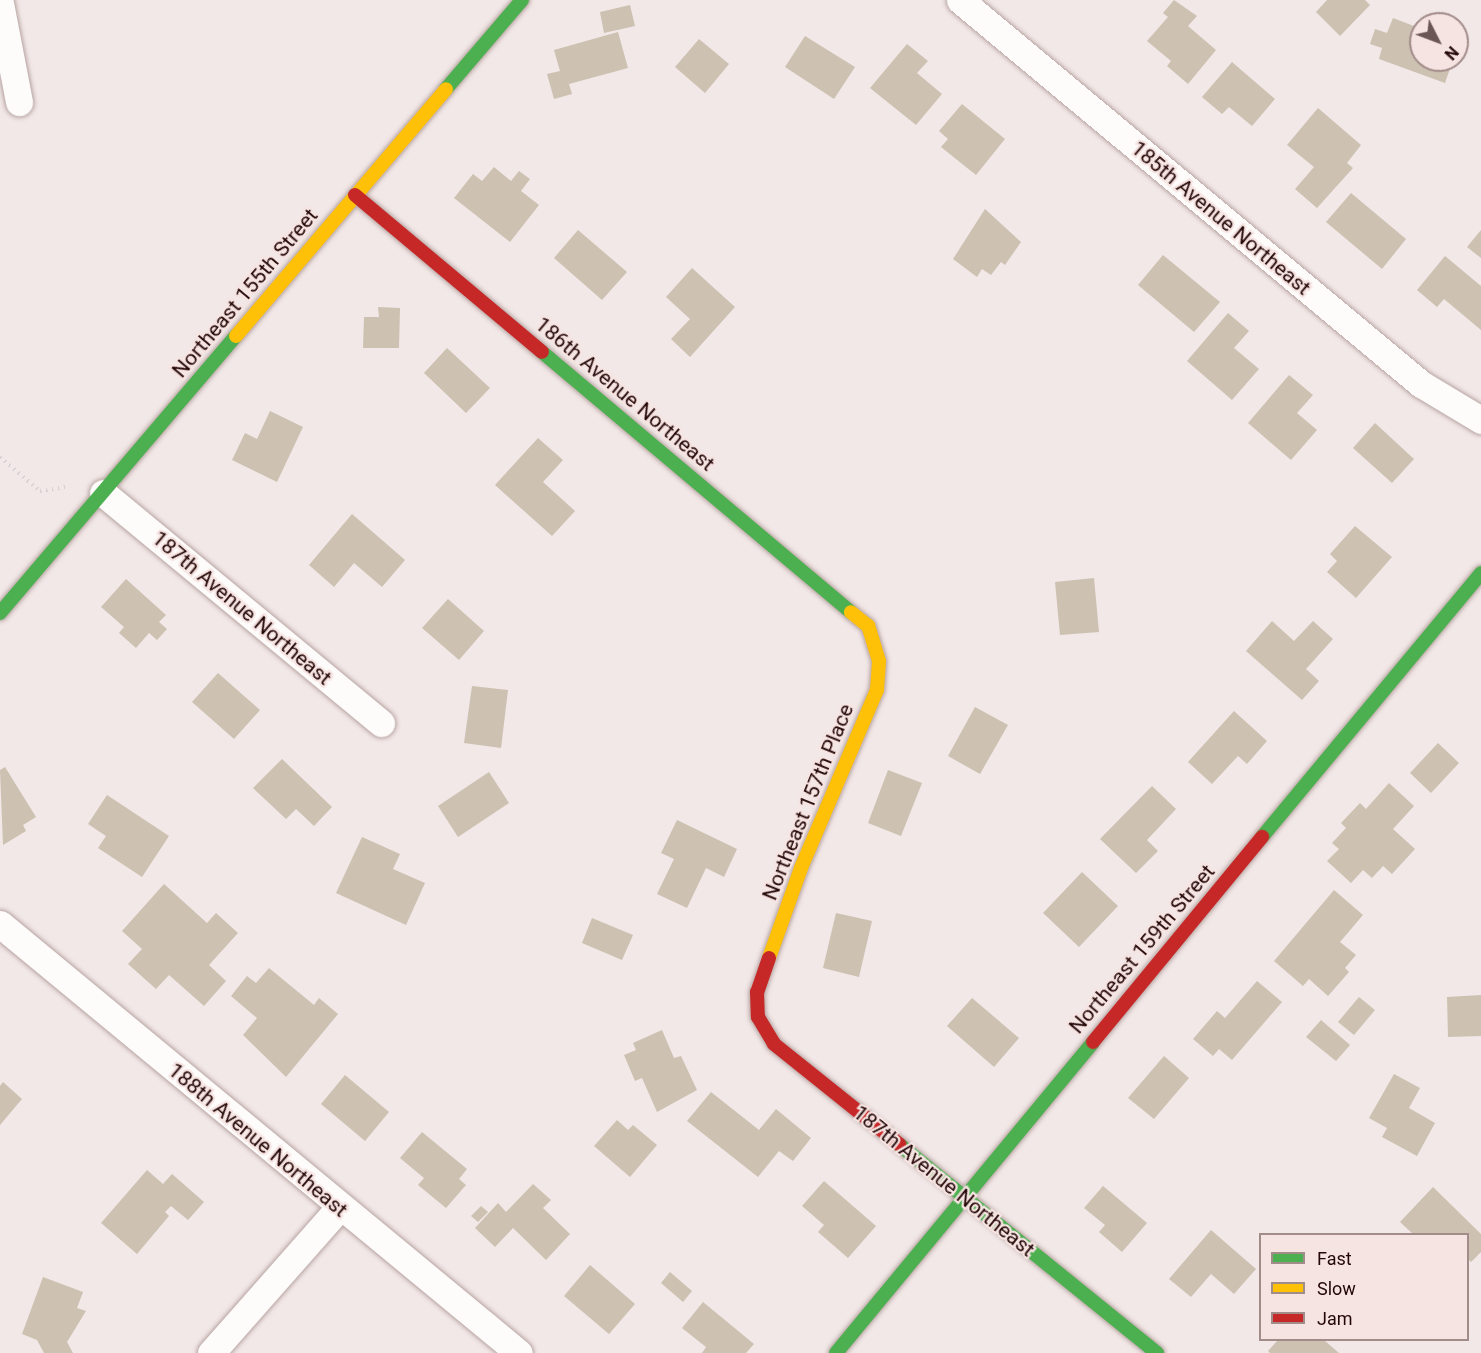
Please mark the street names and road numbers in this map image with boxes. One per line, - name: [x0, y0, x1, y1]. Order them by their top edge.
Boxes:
- street label: 185th Avenue Northeast: [1126, 136, 1316, 300]
- street label: Northeast 155th Street: [167, 203, 323, 383]
- street label: 186th Avenue Northeast: [530, 312, 720, 476]
- street label: 187th Avenue Northeast: [147, 526, 337, 690]
- street label: Northeast 157th Place: [757, 700, 859, 904]
- street label: Northeast 159th Street: [1064, 859, 1220, 1039]
- street label: 188th Avenue Northeast: [163, 1058, 353, 1222]
- street label: 187th Avenue Northeast: [848, 1100, 1040, 1262]

